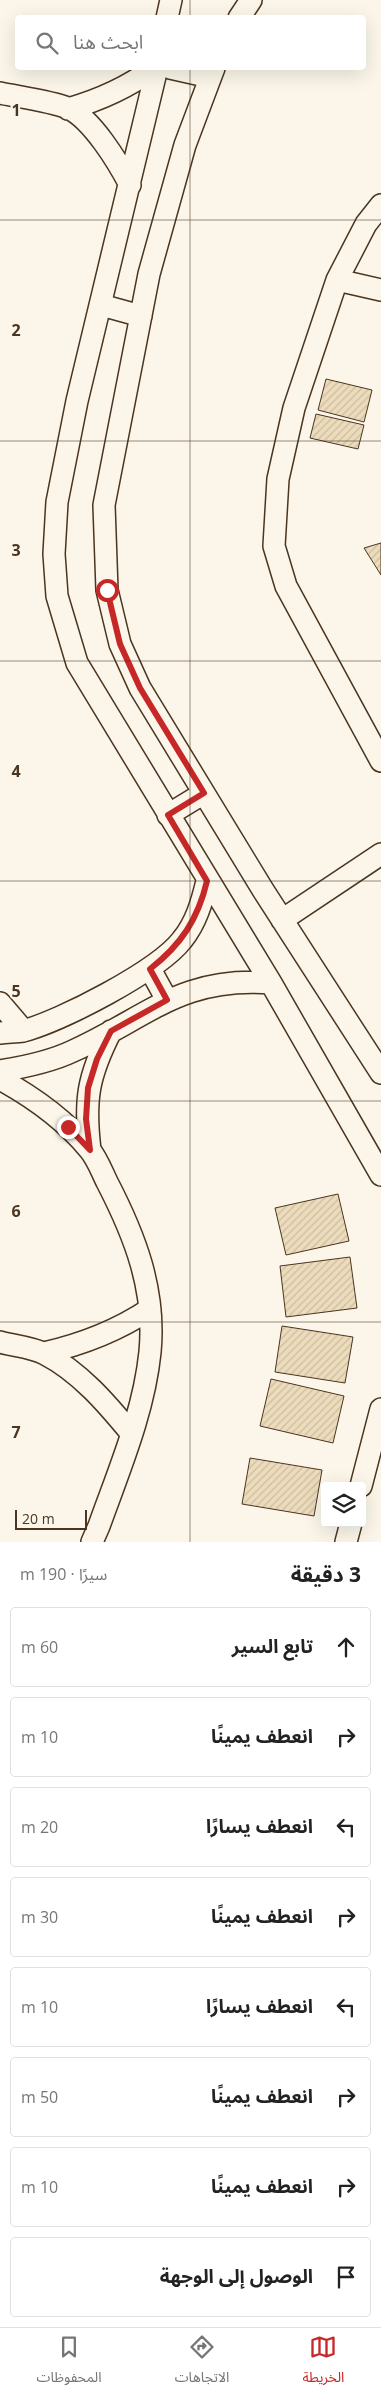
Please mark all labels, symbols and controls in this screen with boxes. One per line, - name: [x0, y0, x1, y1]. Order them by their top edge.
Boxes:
- search box: [15, 15, 366, 70]
- icon: search: [33, 29, 61, 57]
- text: ابحث هنا: [73, 29, 143, 55]
- text: 1: [11, 99, 21, 121]
- text: 2: [11, 319, 21, 341]
- text: 3: [11, 539, 21, 561]
- route start: [96, 579, 119, 602]
- text: 4: [11, 760, 21, 782]
- text: 5: [11, 980, 21, 1002]
- route end: [57, 1116, 80, 1139]
- text: 6: [11, 1200, 21, 1222]
- text: 7: [11, 1421, 21, 1443]
- map controls: [321, 1482, 366, 1527]
- button: layers: [321, 1482, 366, 1527]
- scale bar: [15, 1507, 88, 1530]
- text: 20 m: [22, 1509, 55, 1528]
- text: 3 دقيقة: [291, 1560, 361, 1588]
- text: سيرًا · 190 m: [20, 1563, 107, 1585]
- text: تابع السير: [232, 1633, 313, 1659]
- icon: ahead: [332, 1633, 360, 1661]
- text: 60 m: [21, 1636, 58, 1658]
- text: انعطف يمينًا: [211, 1723, 313, 1749]
- icon: right: [332, 1723, 360, 1751]
- text: 10 m: [21, 1726, 58, 1748]
- text: انعطف يسارًا: [206, 1813, 313, 1839]
- icon: left: [332, 1813, 360, 1841]
- text: 20 m: [21, 1816, 58, 1838]
- text: انعطف يمينًا: [211, 1903, 313, 1929]
- icon: right: [332, 1903, 360, 1931]
- text: 30 m: [21, 1906, 58, 1928]
- text: انعطف يسارًا: [206, 1993, 313, 2019]
- icon: left: [332, 1993, 360, 2021]
- text: 10 m: [21, 1996, 58, 2018]
- text: انعطف يمينًا: [211, 2083, 313, 2109]
- icon: right: [332, 2083, 360, 2111]
- text: 50 m: [21, 2086, 58, 2108]
- text: انعطف يمينًا: [211, 2173, 313, 2199]
- icon: right: [332, 2173, 360, 2201]
- text: 10 m: [21, 2176, 58, 2198]
- text: الوصول إلى الوجهة: [160, 2263, 313, 2289]
- icon: arrive: [332, 2263, 360, 2291]
- tab: المحفوظات: [37, 2333, 102, 2392]
- tab: الاتجاهات: [175, 2333, 229, 2392]
- tab: الخريطة: [302, 2333, 344, 2392]

